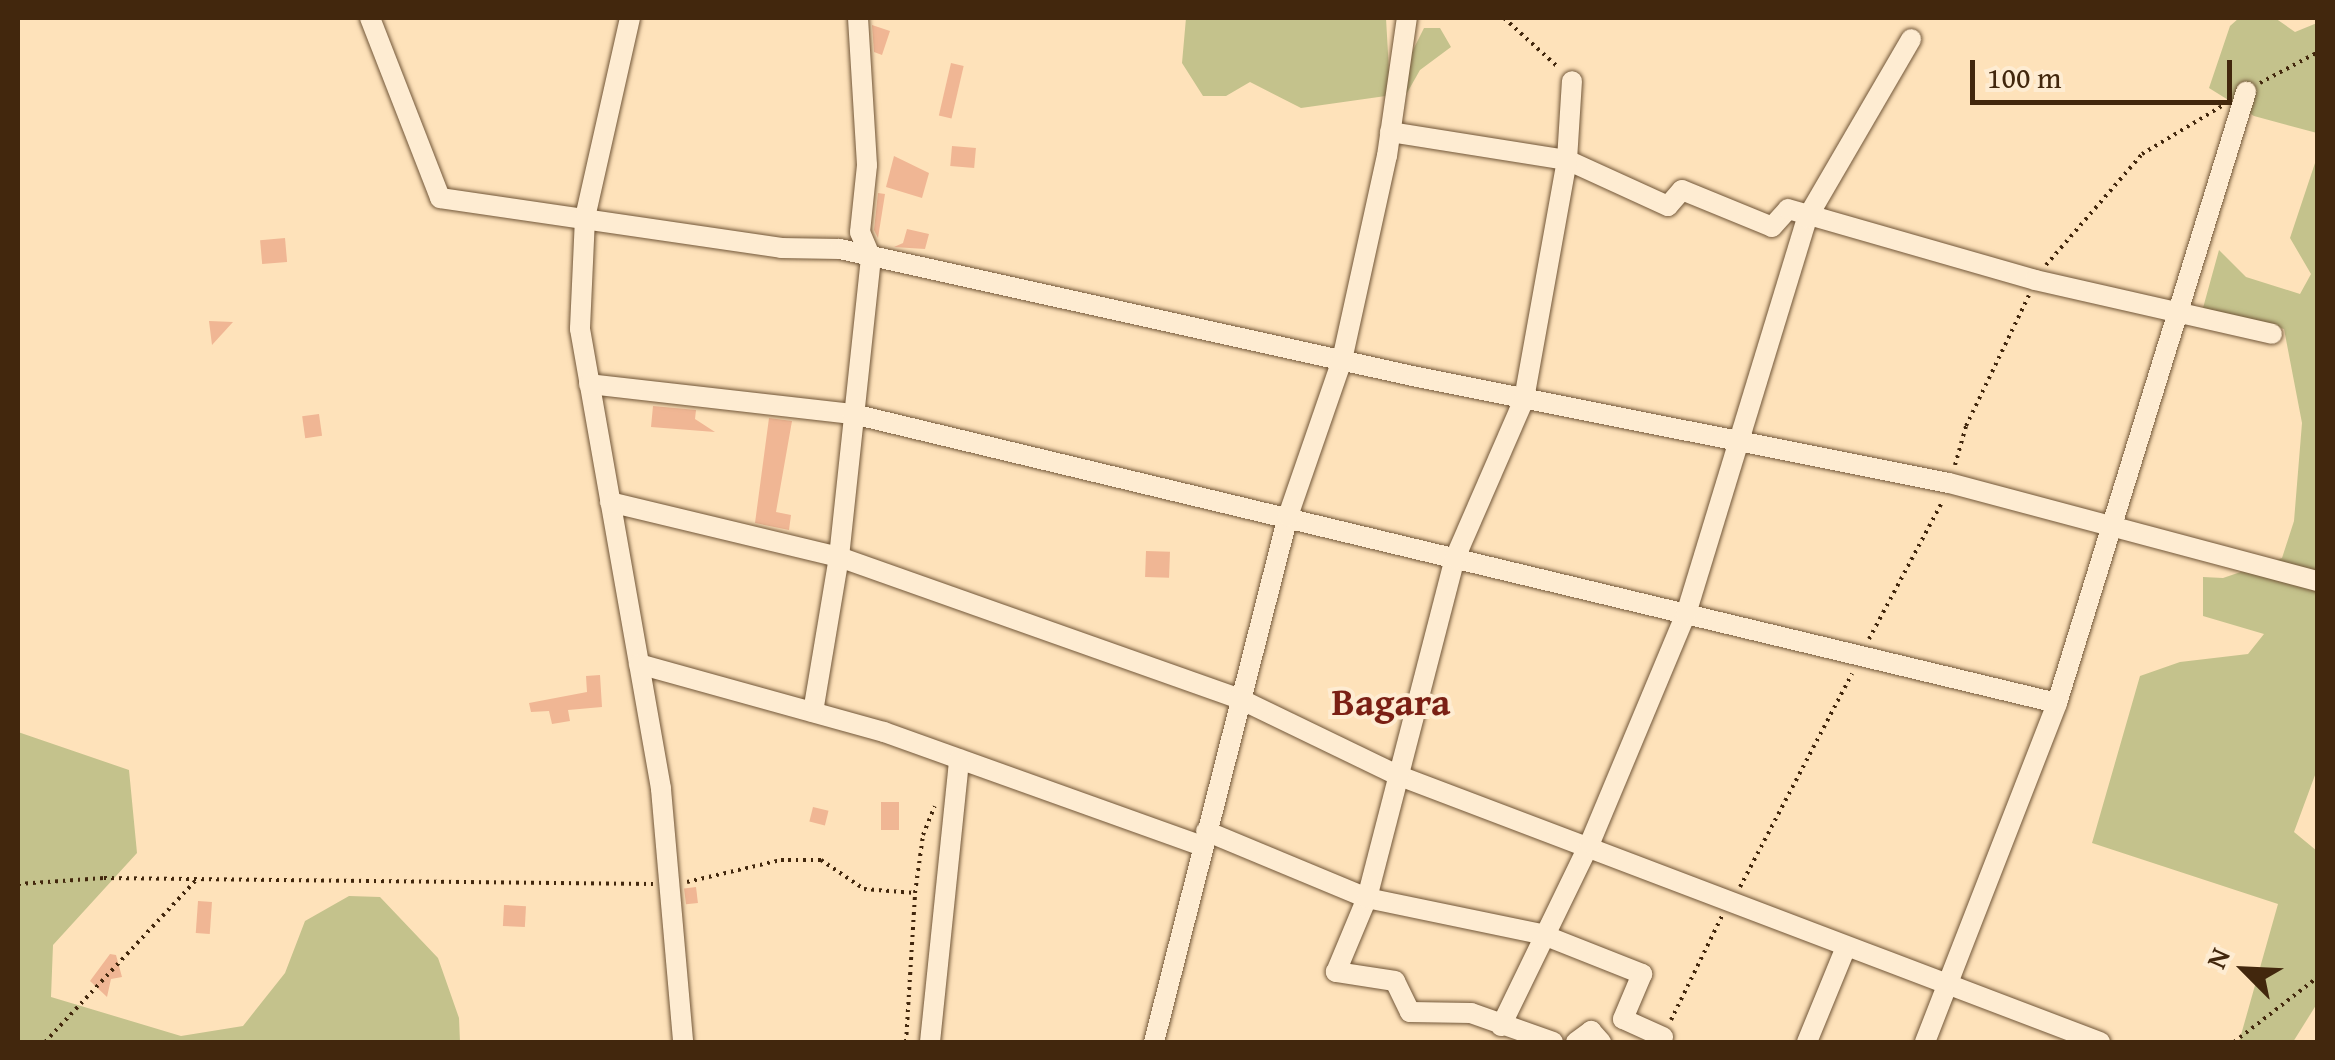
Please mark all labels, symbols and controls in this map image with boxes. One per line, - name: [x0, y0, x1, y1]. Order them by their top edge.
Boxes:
- scale bar: [1975, 40, 2238, 102]
- text: 100 m: [1987, 55, 2061, 99]
- district label: Bagara: [1331, 679, 1451, 725]
- north arrow: [2195, 920, 2295, 1020]
- text: N: [2195, 941, 2240, 974]

